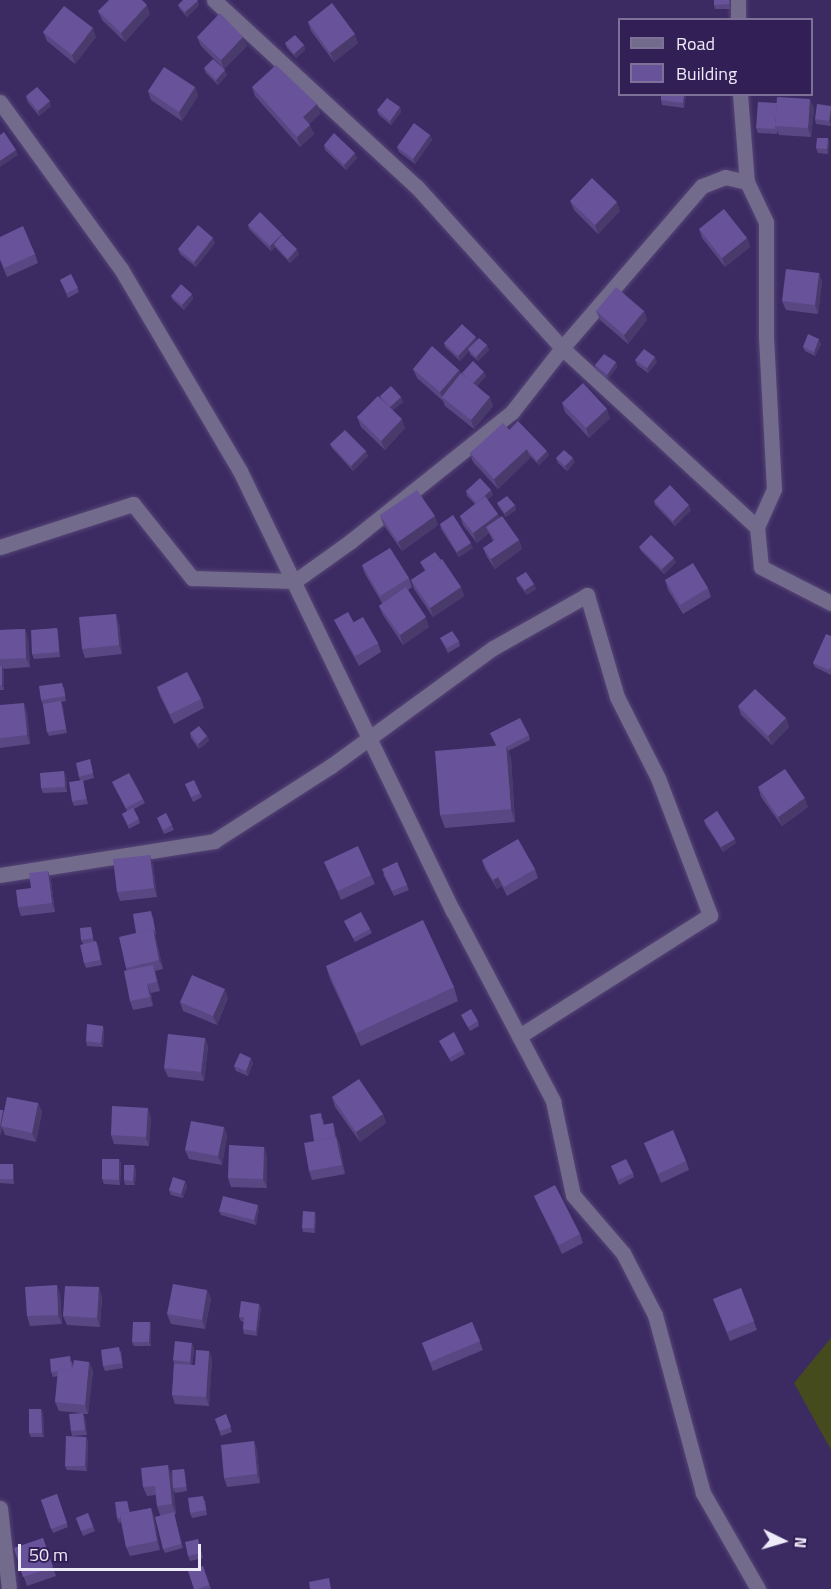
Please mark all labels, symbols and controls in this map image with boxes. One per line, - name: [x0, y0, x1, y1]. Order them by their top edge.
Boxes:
- legend: [618, 18, 813, 96]
- text: Road: [676, 30, 715, 57]
- text: Building: [676, 60, 737, 87]
- north arrow: [753, 1511, 813, 1571]
- scale bar: [21, 1532, 204, 1570]
- text: N: [788, 1536, 813, 1549]
- text: 50 m: [29, 1541, 68, 1568]

